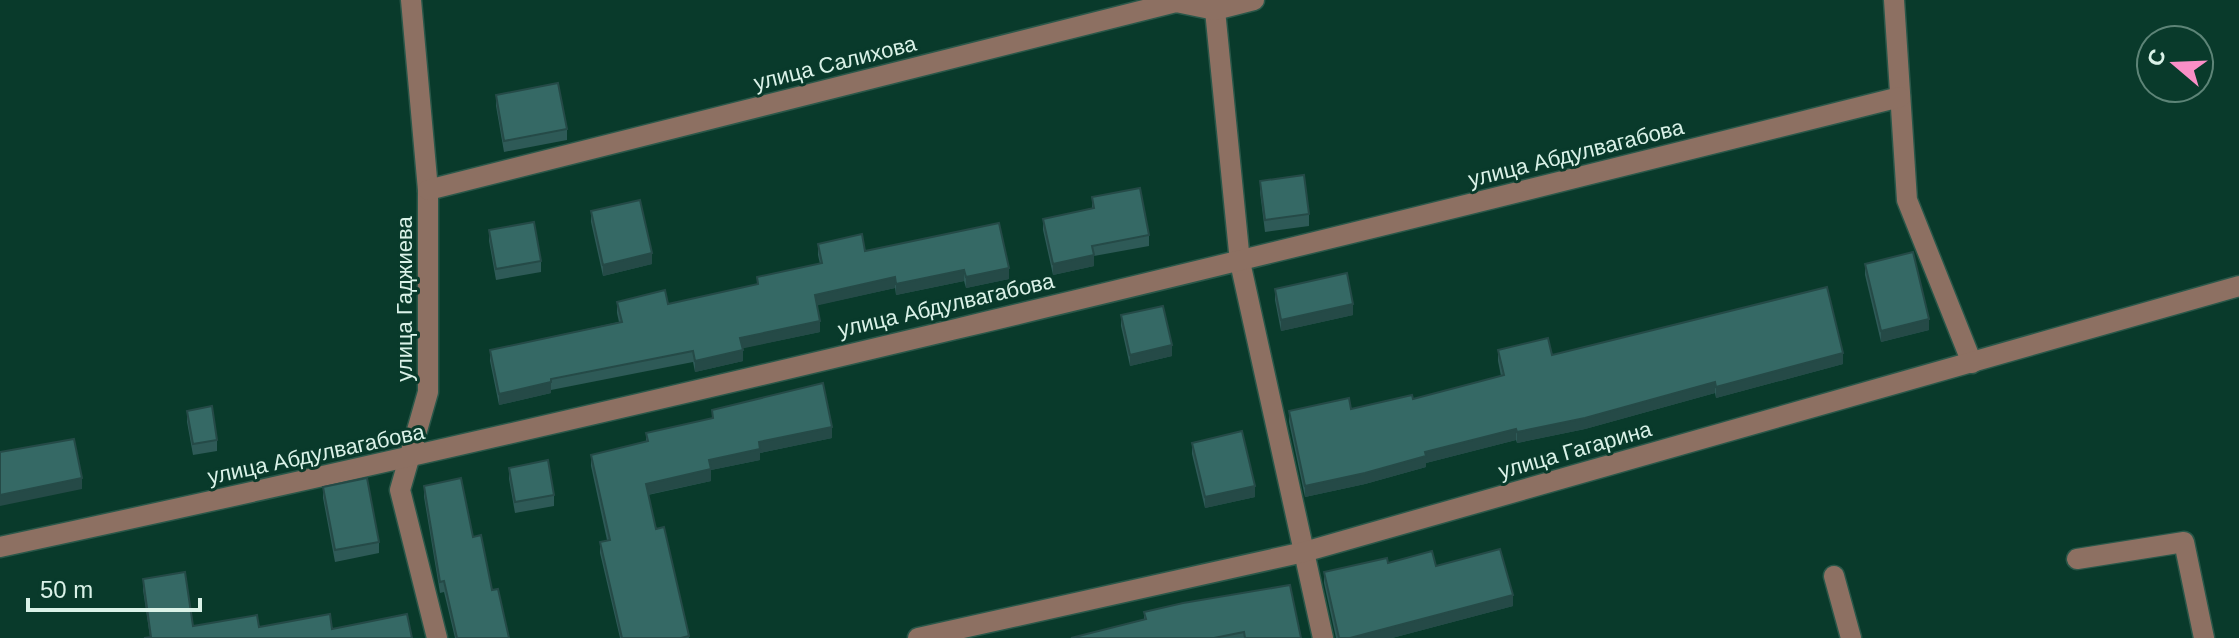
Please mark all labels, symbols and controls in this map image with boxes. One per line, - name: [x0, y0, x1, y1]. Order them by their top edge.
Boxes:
- north arrow: [2135, 24, 2215, 104]
- street label: улица Салихова: [751, 31, 920, 95]
- text: С: [2142, 46, 2171, 69]
- street label: улица Абдулвагабова: [1466, 114, 1687, 192]
- street label: улица Гаджиева: [392, 216, 417, 382]
- street label: улица Абдулвагабова: [836, 268, 1057, 342]
- street label: улица Гагарина: [1496, 416, 1655, 484]
- street label: улица Абдулвагабова: [205, 419, 427, 489]
- scale bar: [28, 562, 200, 612]
- text: 50 m: [40, 576, 93, 603]

